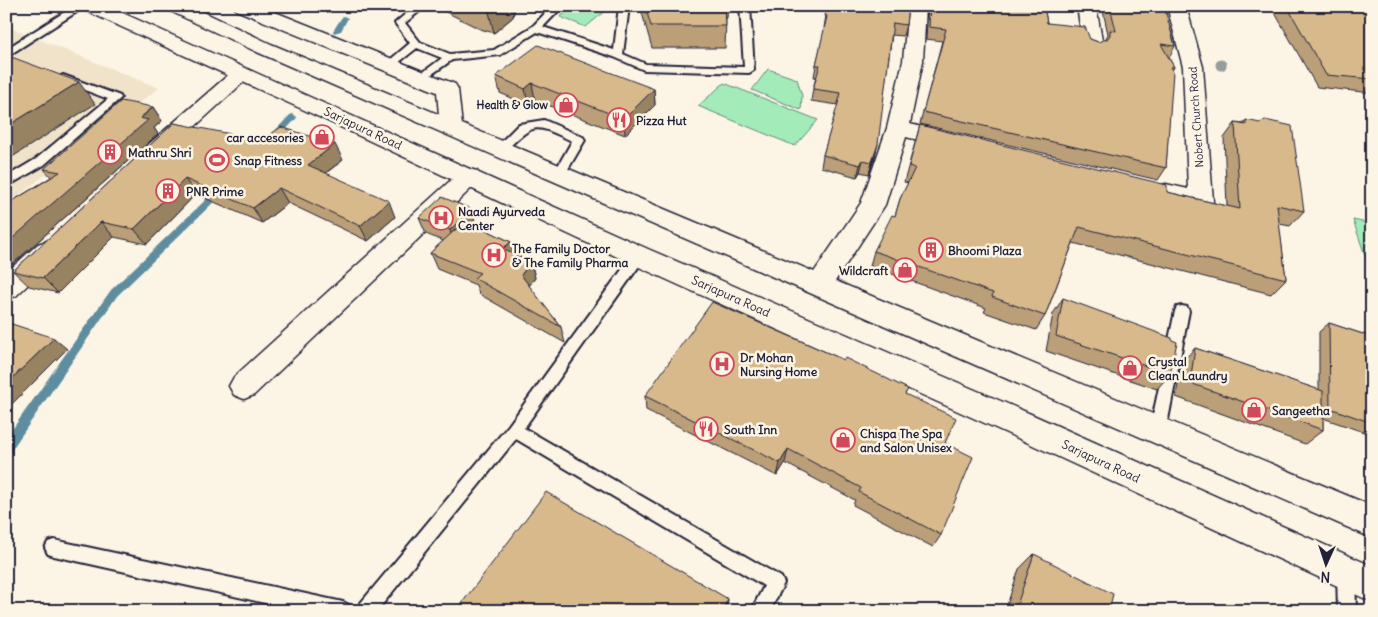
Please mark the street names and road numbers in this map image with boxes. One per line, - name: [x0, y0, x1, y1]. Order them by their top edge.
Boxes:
- street label: Nobert Church Road: [1185, 66, 1207, 168]
- street label: Sarjapura Road: [322, 103, 404, 153]
- street label: Sarjapura Road: [689, 272, 773, 320]
- street label: Sarjapura Road: [1060, 436, 1142, 486]

